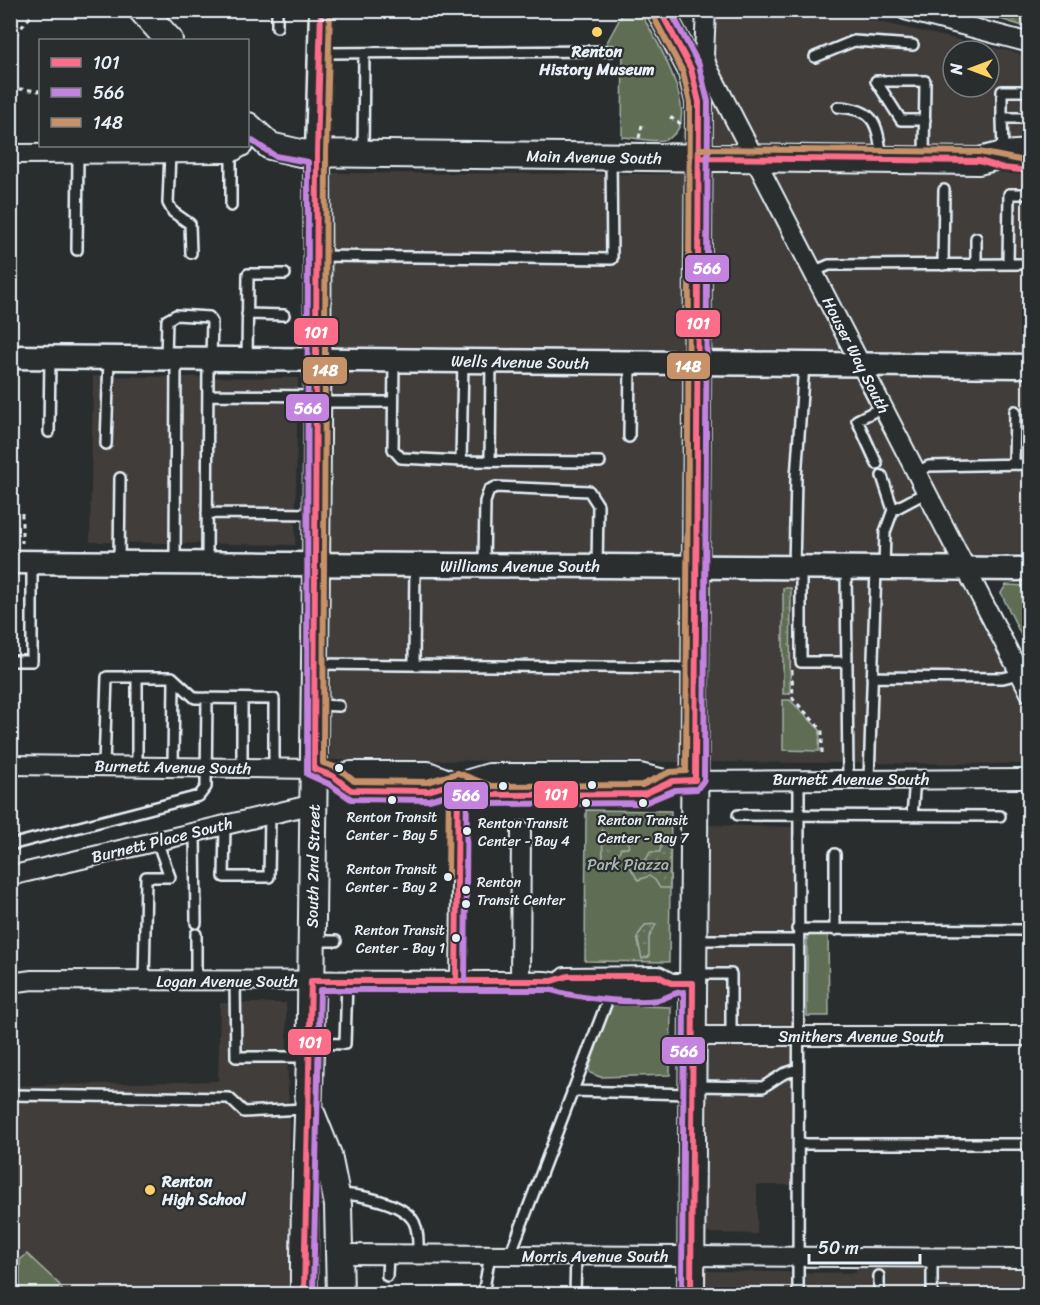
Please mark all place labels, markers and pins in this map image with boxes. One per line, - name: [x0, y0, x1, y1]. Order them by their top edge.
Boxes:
- marker: Renton History Museum: [590, 25, 604, 39]
- place label: Renton History Museum: [538, 37, 655, 84]
- unlabelled marker: [333, 762, 345, 774]
- unlabelled marker: [586, 779, 598, 791]
- unlabelled marker: [497, 780, 509, 792]
- marker: Renton Transit Center - Bay 5: [386, 794, 398, 806]
- unlabelled marker: [580, 797, 592, 809]
- marker: Renton Transit Center - Bay 7: [637, 797, 649, 809]
- place label: Renton Transit Center - Bay 5: [346, 805, 438, 848]
- place label: Renton Transit Center - Bay 7: [597, 808, 690, 851]
- place label: Renton Transit Center - Bay 4: [478, 811, 570, 854]
- marker: Renton Transit Center - Bay 4: [461, 825, 473, 837]
- place label: Renton Transit Center - Bay 2: [346, 857, 437, 900]
- place label: Renton Transit Center: [477, 870, 566, 913]
- marker: Renton Transit Center - Bay 2: [442, 871, 454, 883]
- marker: Renton Transit Center: [460, 884, 472, 896]
- unlabelled marker: [460, 898, 472, 910]
- place label: Renton Transit Center - Bay 1: [355, 918, 445, 961]
- marker: Renton Transit Center - Bay 1: [450, 932, 462, 944]
- place label: Renton High School: [161, 1167, 247, 1214]
- marker: Renton High School: [143, 1183, 157, 1197]

